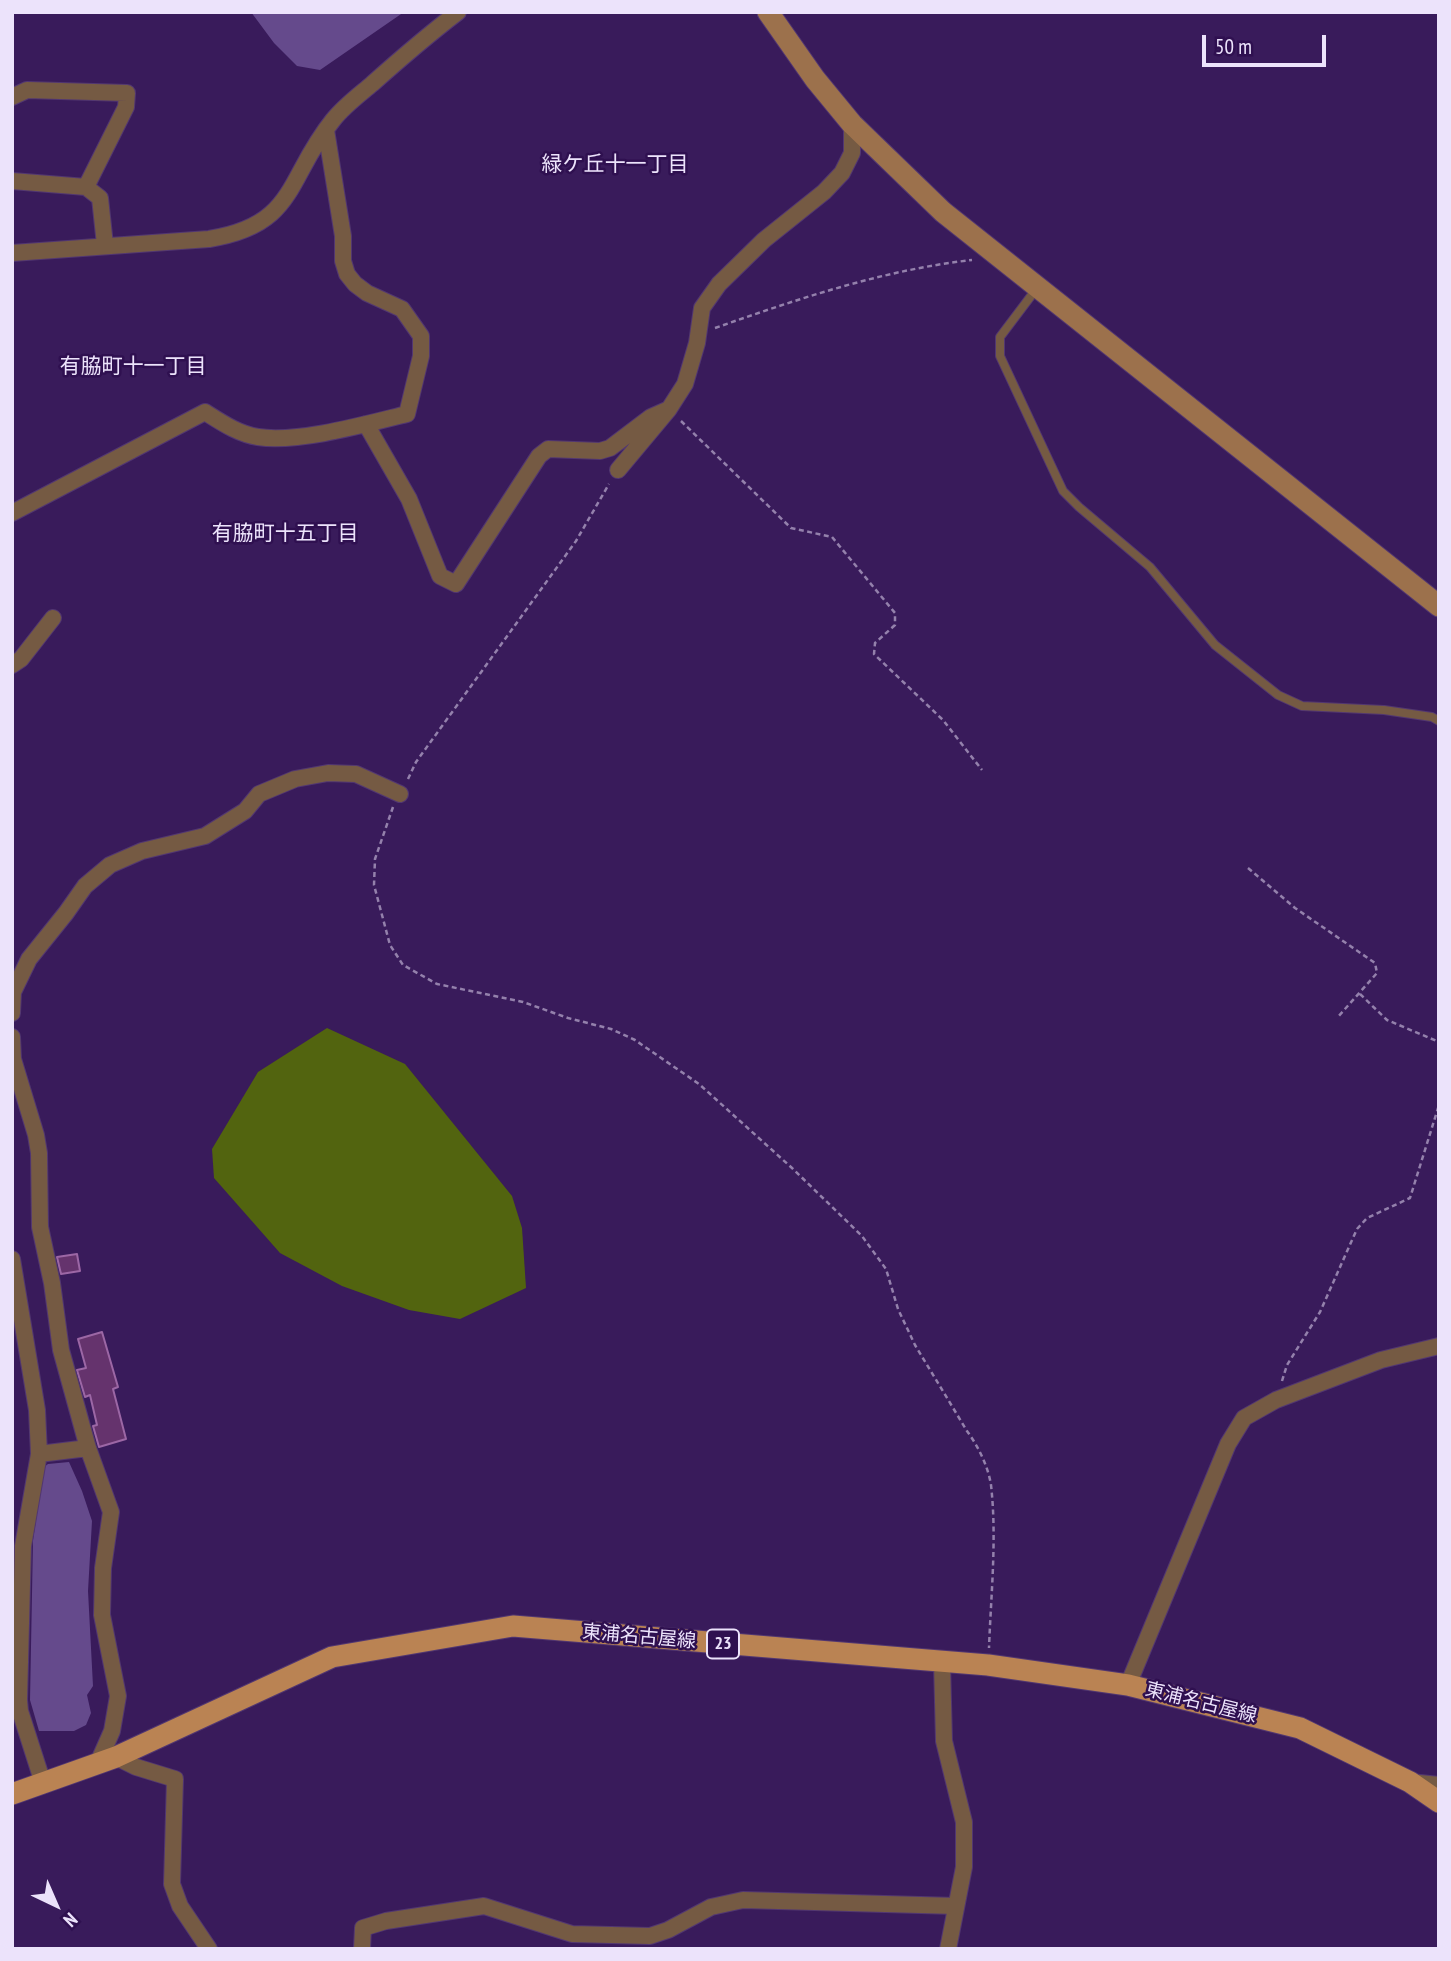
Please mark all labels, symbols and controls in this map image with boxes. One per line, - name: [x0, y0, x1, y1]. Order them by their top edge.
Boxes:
- scale bar: [1206, 21, 1330, 65]
- text: 50 m: [1215, 33, 1252, 60]
- district label: 緑ケ丘十一丁目: [542, 152, 688, 178]
- district label: 有脇町十一丁目: [60, 354, 206, 380]
- district label: 有脇町十五丁目: [212, 521, 358, 547]
- street label: 東浦名古屋線: [581, 1621, 697, 1653]
- road number: 23: [707, 1630, 739, 1658]
- street label: 東浦名古屋線: [1143, 1678, 1259, 1728]
- north arrow: [21, 1870, 91, 1940]
- text: N: [59, 1908, 83, 1932]

